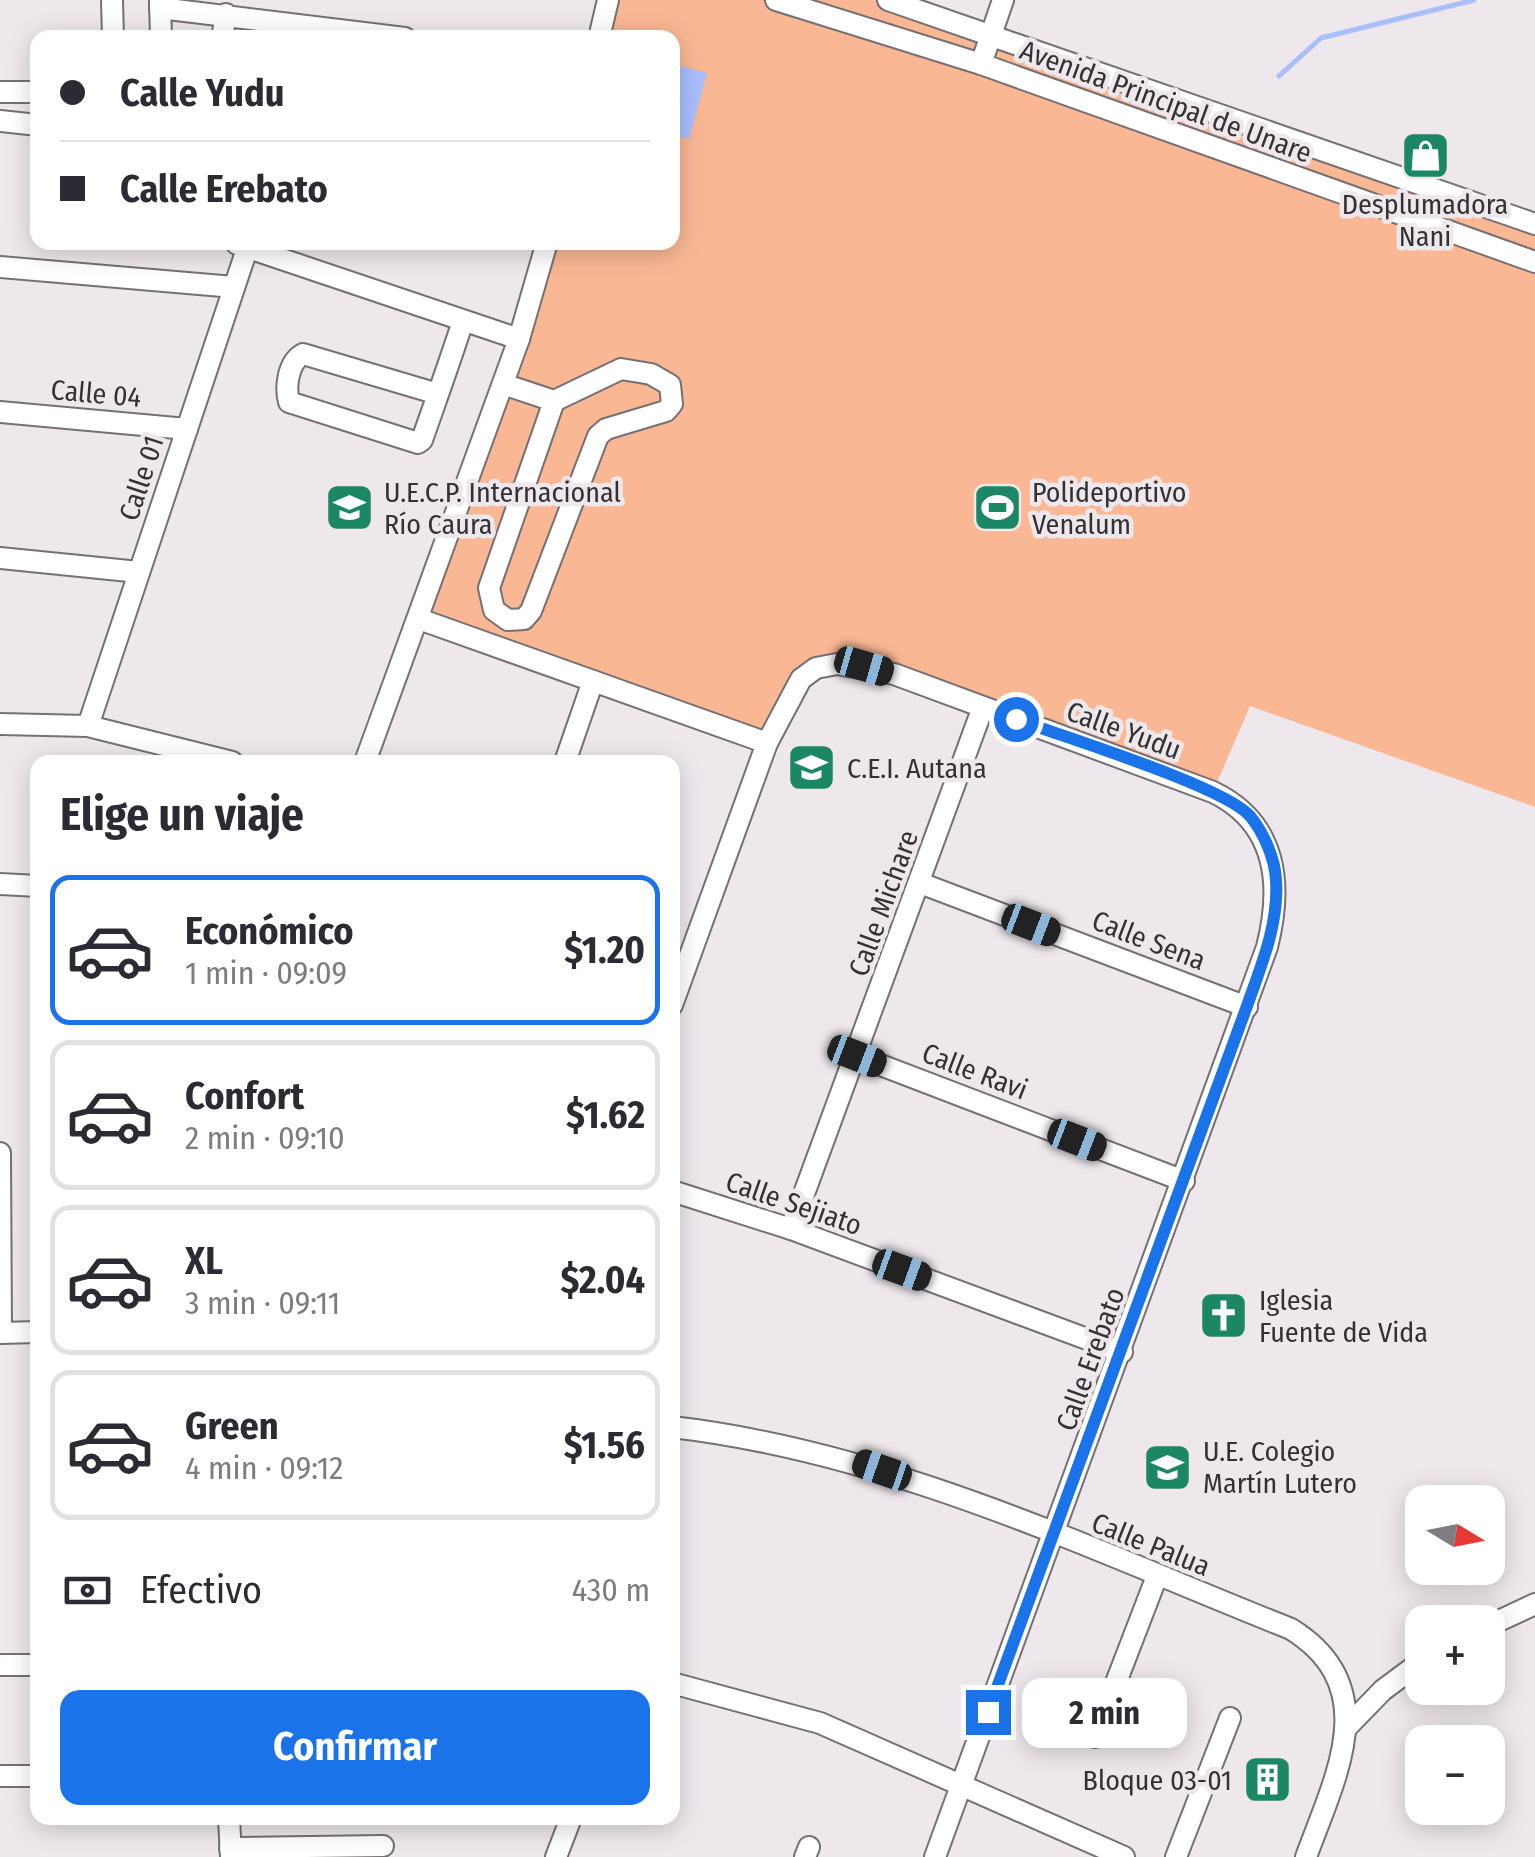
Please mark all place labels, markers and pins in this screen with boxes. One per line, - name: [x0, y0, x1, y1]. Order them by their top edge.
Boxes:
- shop icon: Desplumadora Nani: [1399, 130, 1451, 182]
- place label: Desplumadora Nani: [1342, 188, 1508, 253]
- place label: U.E.C.P. Internacional Río Caura: [384, 476, 621, 541]
- place label: Polideportivo Venalum: [1032, 476, 1187, 541]
- school or university icon: U.E.C.P. Internacional Río Caura: [323, 482, 375, 534]
- sports icon: Polideportivo Venalum: [971, 482, 1023, 534]
- school or university icon: C.E.I. Autana: [786, 742, 838, 794]
- place label: C.E.I. Autana: [847, 752, 987, 785]
- place label: Iglesia Fuente de Vida: [1259, 1284, 1428, 1349]
- church icon: Iglesia Fuente de Vida: [1198, 1290, 1250, 1342]
- place label: U.E. Colegio Martín Lutero: [1203, 1435, 1357, 1500]
- school or university icon: U.E. Colegio Martín Lutero: [1142, 1441, 1194, 1493]
- building icon: Bloque 03-01: [1241, 1754, 1293, 1806]
- place label: Bloque 03-01: [1083, 1764, 1232, 1797]

